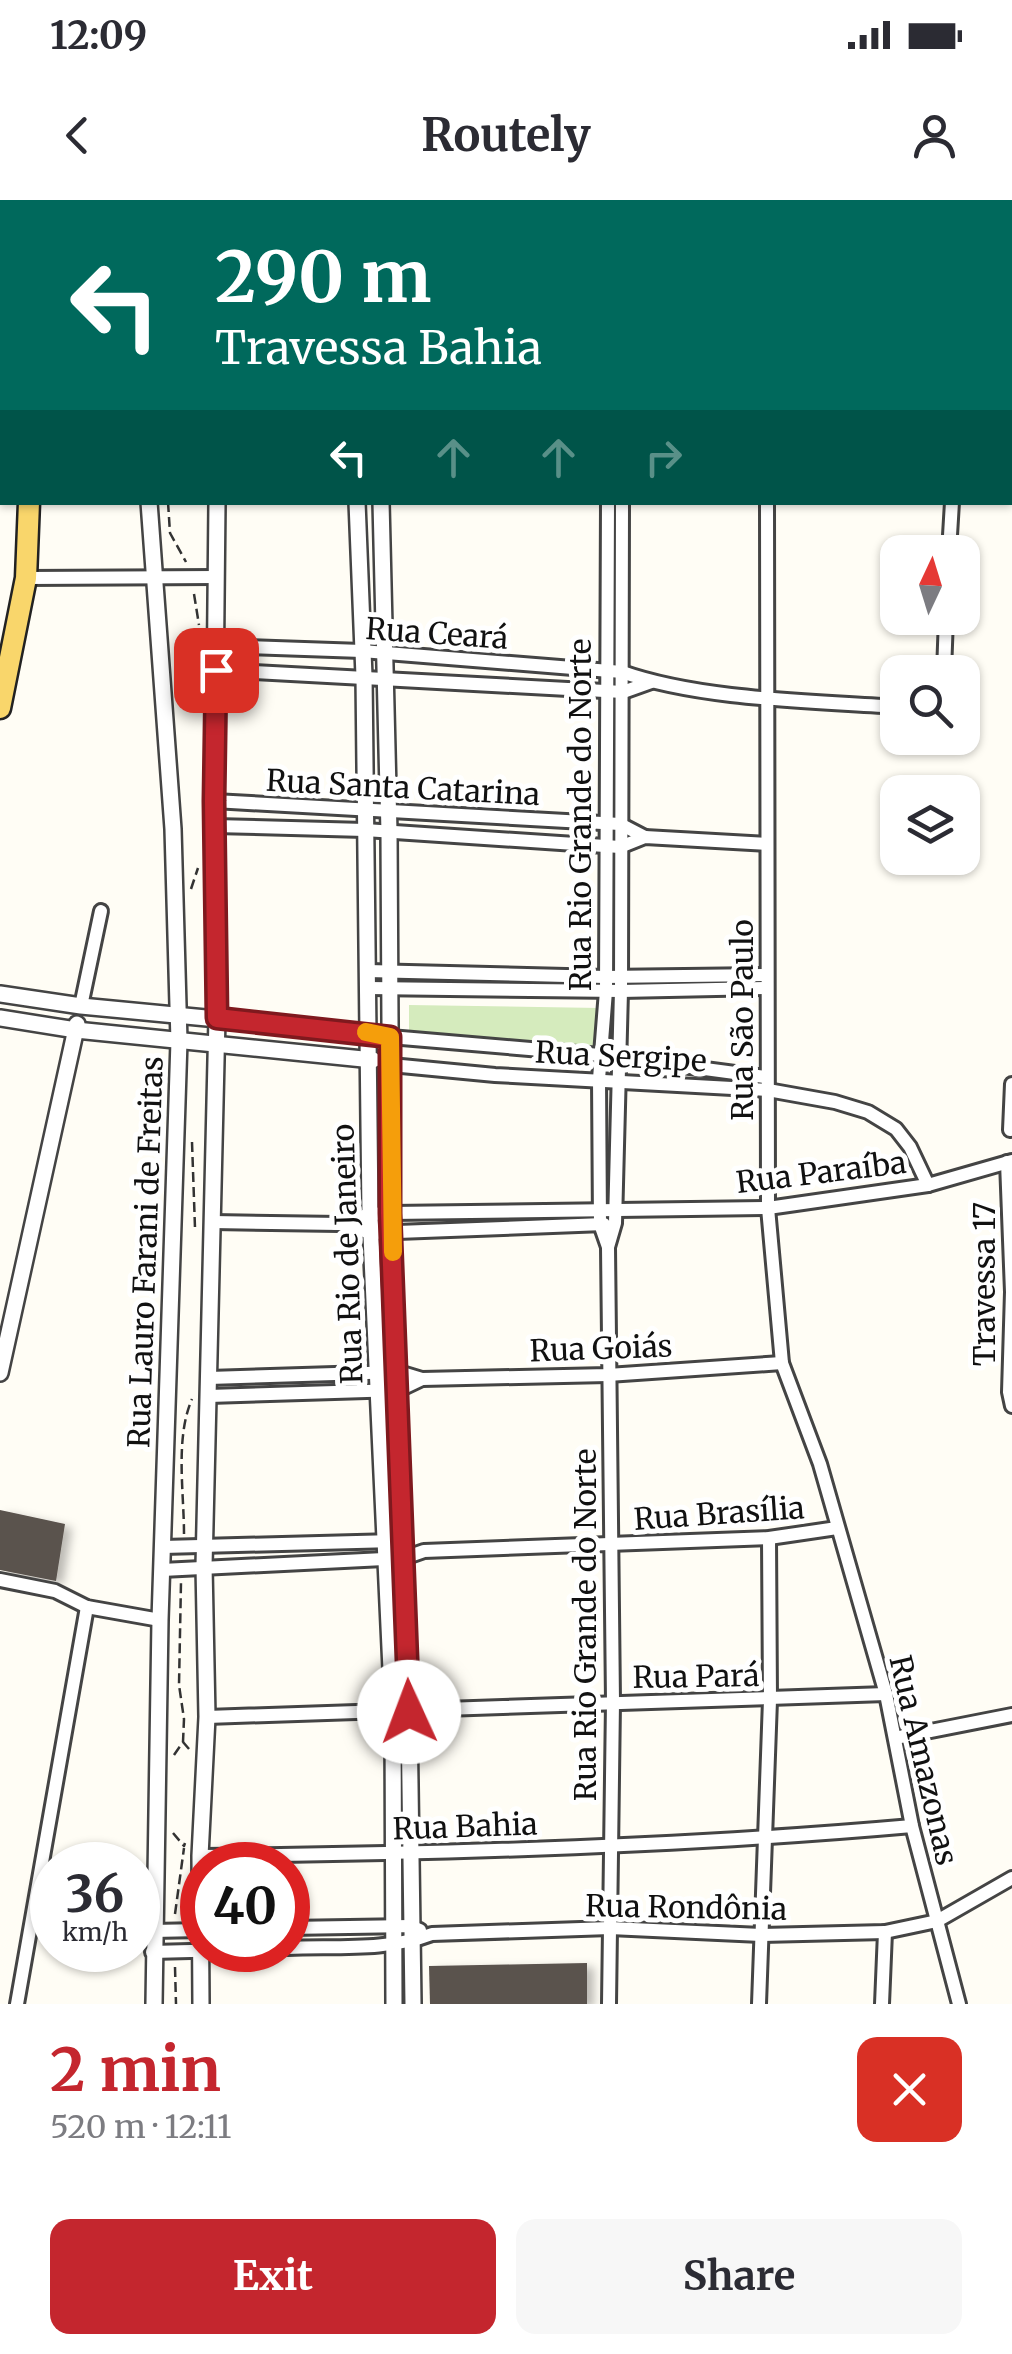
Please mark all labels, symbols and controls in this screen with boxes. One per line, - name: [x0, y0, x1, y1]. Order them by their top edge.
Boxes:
- text: 12:09: [50, 12, 147, 59]
- text: Routely: [421, 107, 591, 163]
- icon: back: [50, 108, 105, 163]
- icon: person: [907, 108, 962, 163]
- text: 290 m: [215, 233, 431, 321]
- icon: left: [50, 240, 180, 370]
- text: Travessa Bahia: [215, 320, 542, 376]
- icon: left: [321, 430, 376, 485]
- icon: ahead: [426, 430, 481, 485]
- icon: ahead: [531, 430, 586, 485]
- icon: right: [636, 430, 691, 485]
- north arrow: [880, 535, 980, 635]
- map controls: [880, 535, 980, 875]
- street label: Rua Ceará: [365, 609, 509, 657]
- pin: [174, 628, 259, 713]
- street label: Rua Rio Grande do Norte: [561, 639, 599, 991]
- icon: arrive: [189, 643, 244, 698]
- button: search: [880, 655, 980, 755]
- street label: Rua Santa Catarina: [265, 761, 541, 813]
- button: layers: [880, 775, 980, 875]
- street label: Rua São Paulo: [723, 919, 761, 1121]
- street label: Rua Sergipe: [534, 1033, 708, 1079]
- street label: Rua Lauro Farani de Freitas: [119, 1056, 171, 1448]
- street label: Rua Rio de Janeiro: [323, 1123, 371, 1385]
- street label: Rua Paraíba: [734, 1143, 908, 1201]
- street label: Travessa 17: [965, 1202, 1003, 1366]
- street label: Rua Goiás: [529, 1327, 673, 1369]
- street label: Rua Rio Grande do Norte: [566, 1449, 604, 1801]
- street label: Rua Brasília: [632, 1488, 806, 1538]
- street label: Rua Amazonas: [881, 1651, 967, 1869]
- street label: Rua Pará: [632, 1656, 760, 1696]
- position arrow: [357, 1660, 461, 1764]
- street label: Rua Bahia: [392, 1804, 538, 1848]
- speed limit sign: 40: [180, 1842, 310, 1972]
- text: 36: [66, 1863, 124, 1926]
- street label: Rua Rondônia: [585, 1886, 787, 1928]
- text: km/h: [62, 1916, 128, 1948]
- text: 2 min: [50, 2032, 221, 2107]
- button: close: [857, 2037, 962, 2142]
- text: 520 m · 12:11: [50, 2107, 231, 2147]
- button: Exit: [50, 2219, 496, 2334]
- button: Share: [516, 2219, 962, 2334]

